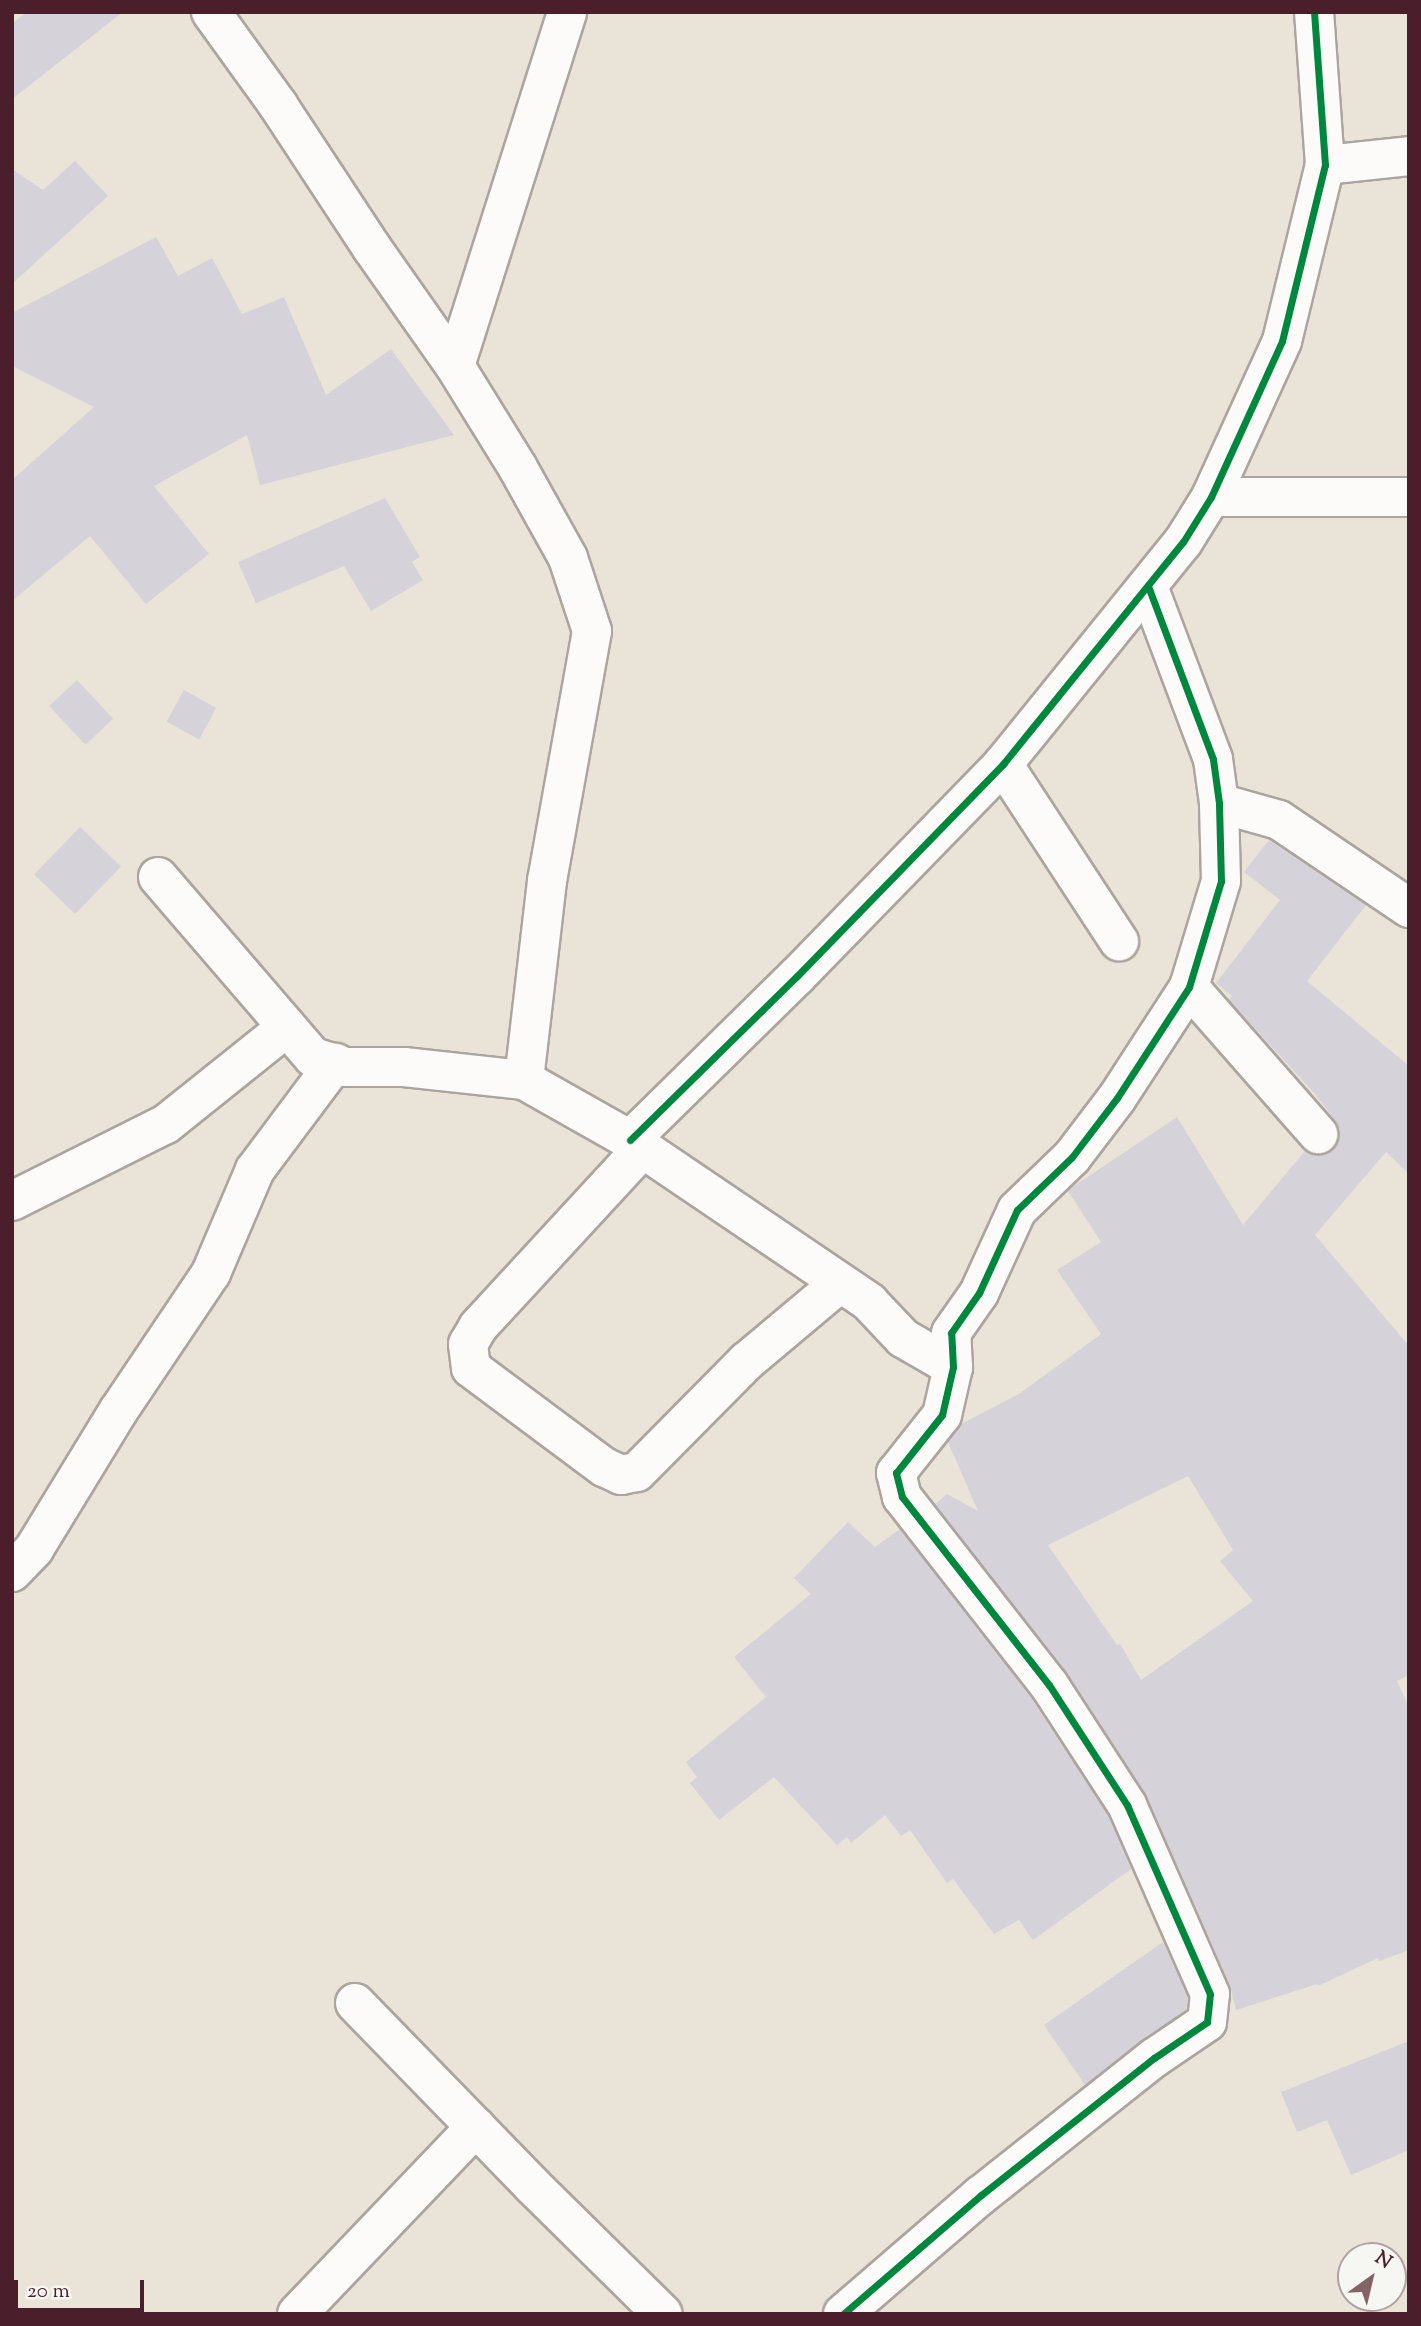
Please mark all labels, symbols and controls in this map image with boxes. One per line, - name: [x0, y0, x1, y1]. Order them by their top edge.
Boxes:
- north arrow: [1337, 2242, 1407, 2312]
- text: N: [1369, 2245, 1397, 2276]
- scale bar: [18, 2266, 147, 2310]
- text: 20 m: [27, 2277, 70, 2307]

